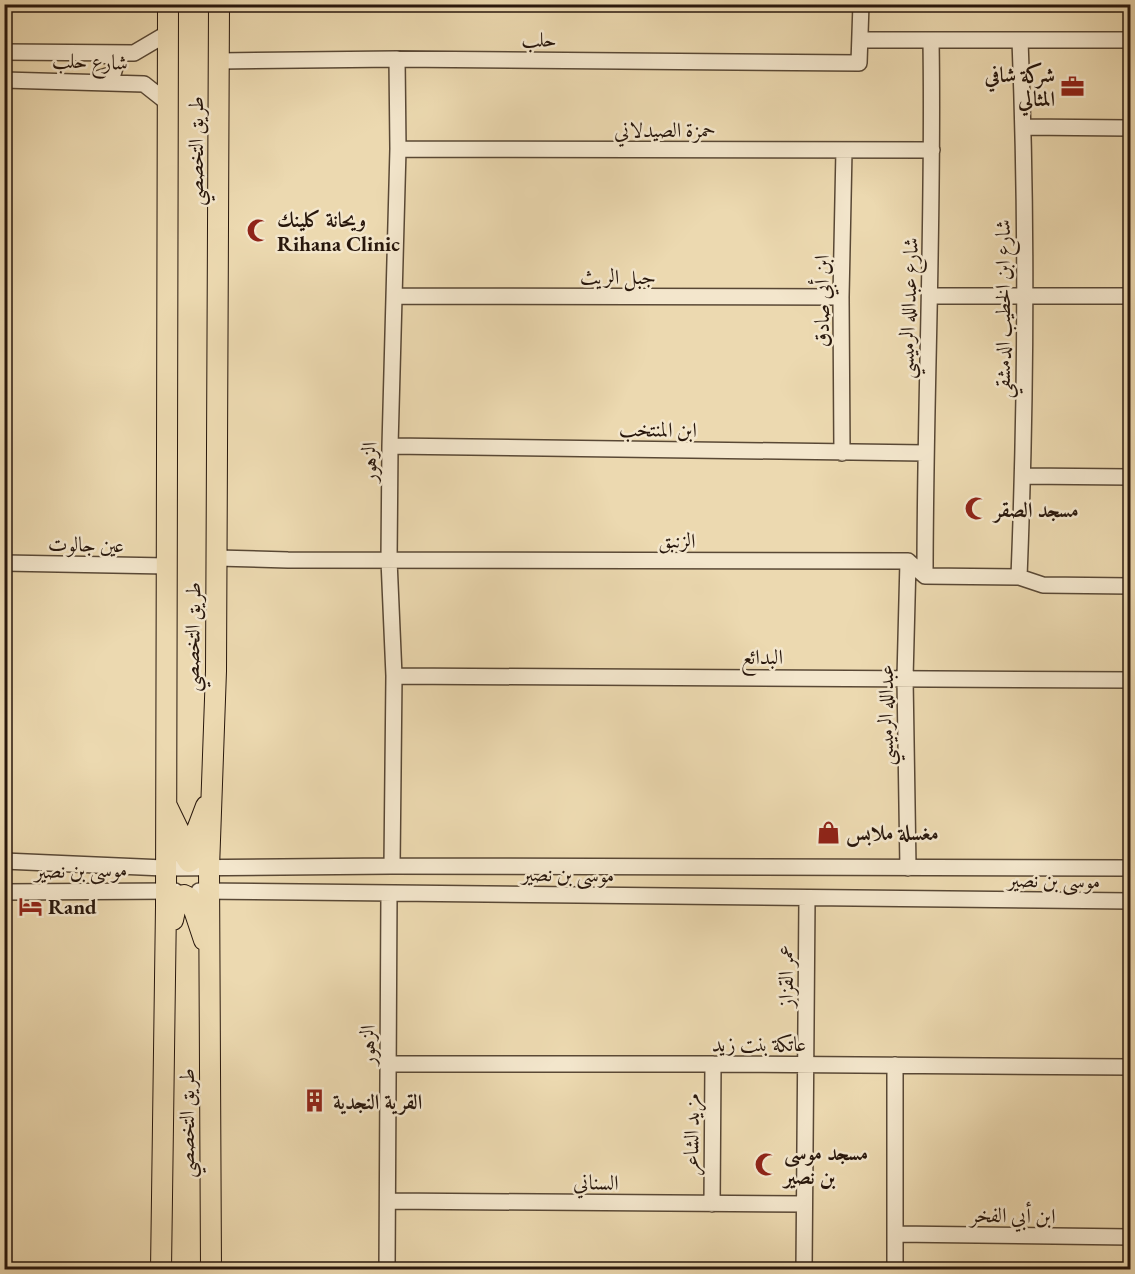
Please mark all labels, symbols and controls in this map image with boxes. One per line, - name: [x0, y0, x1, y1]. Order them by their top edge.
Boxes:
- street label: حلب: [521, 25, 557, 54]
- street label: شارع حلب: [51, 46, 128, 81]
- place label: شركة شافي المثالي: [983, 61, 1055, 117]
- office icon: شركة شافي المثالي: [1060, 73, 1086, 99]
- street label: طريق التخصصي: [182, 96, 216, 206]
- street label: حمزة الصيدلاني: [614, 116, 716, 147]
- place label: ويحانة كلينك Rihana Clinic: [277, 206, 400, 257]
- mosque icon: ويحانة كلينك Rihana Clinic: [246, 218, 272, 244]
- street label: شارع ابن الخطيب الدمشقي: [989, 219, 1023, 399]
- street label: شارع عبدالله الرميسي: [892, 237, 931, 380]
- street label: ابن أبي صادق: [807, 255, 839, 347]
- street label: جبل الريث: [580, 263, 656, 292]
- street label: ابن المنتخب: [619, 415, 697, 444]
- street label: الزهور: [355, 442, 383, 484]
- mosque icon: مسجد الصقر: [963, 496, 989, 522]
- place label: مسجد الصقر: [992, 496, 1079, 524]
- street label: الزنبق: [658, 527, 696, 554]
- street label: عين جالوت: [48, 530, 124, 558]
- street label: طريق التخصصي: [178, 582, 213, 692]
- street label: البدائع: [741, 643, 783, 676]
- street label: عبدالله الرميسي: [872, 664, 906, 766]
- shop icon: مغسلة ملابس: [815, 819, 841, 845]
- place label: مغسلة ملابس: [846, 819, 939, 847]
- street label: موسى بن نصير: [32, 856, 128, 886]
- street label: موسى بن نصير: [519, 860, 615, 890]
- street label: موسى بن نصير: [1005, 866, 1101, 896]
- hotel icon: Rand: [17, 893, 43, 919]
- place label: Rand: [48, 893, 97, 920]
- street label: عمر القزاز: [772, 945, 799, 1009]
- street label: الزهور: [354, 1025, 381, 1067]
- street label: عاتكة بنت زيد: [712, 1030, 806, 1057]
- street label: طريق التخصصي: [173, 1068, 207, 1178]
- building icon: القرية النجدية: [302, 1088, 328, 1114]
- place label: القرية النجدية: [333, 1088, 422, 1116]
- street label: مزيد الشاعر: [677, 1093, 707, 1175]
- place label: مسجد موسى بن نصير: [782, 1139, 868, 1190]
- mosque icon: مسجد موسى بن نصير: [753, 1151, 779, 1177]
- street label: السناني: [573, 1168, 619, 1200]
- street label: ابن أبي الفخر: [968, 1200, 1056, 1233]

